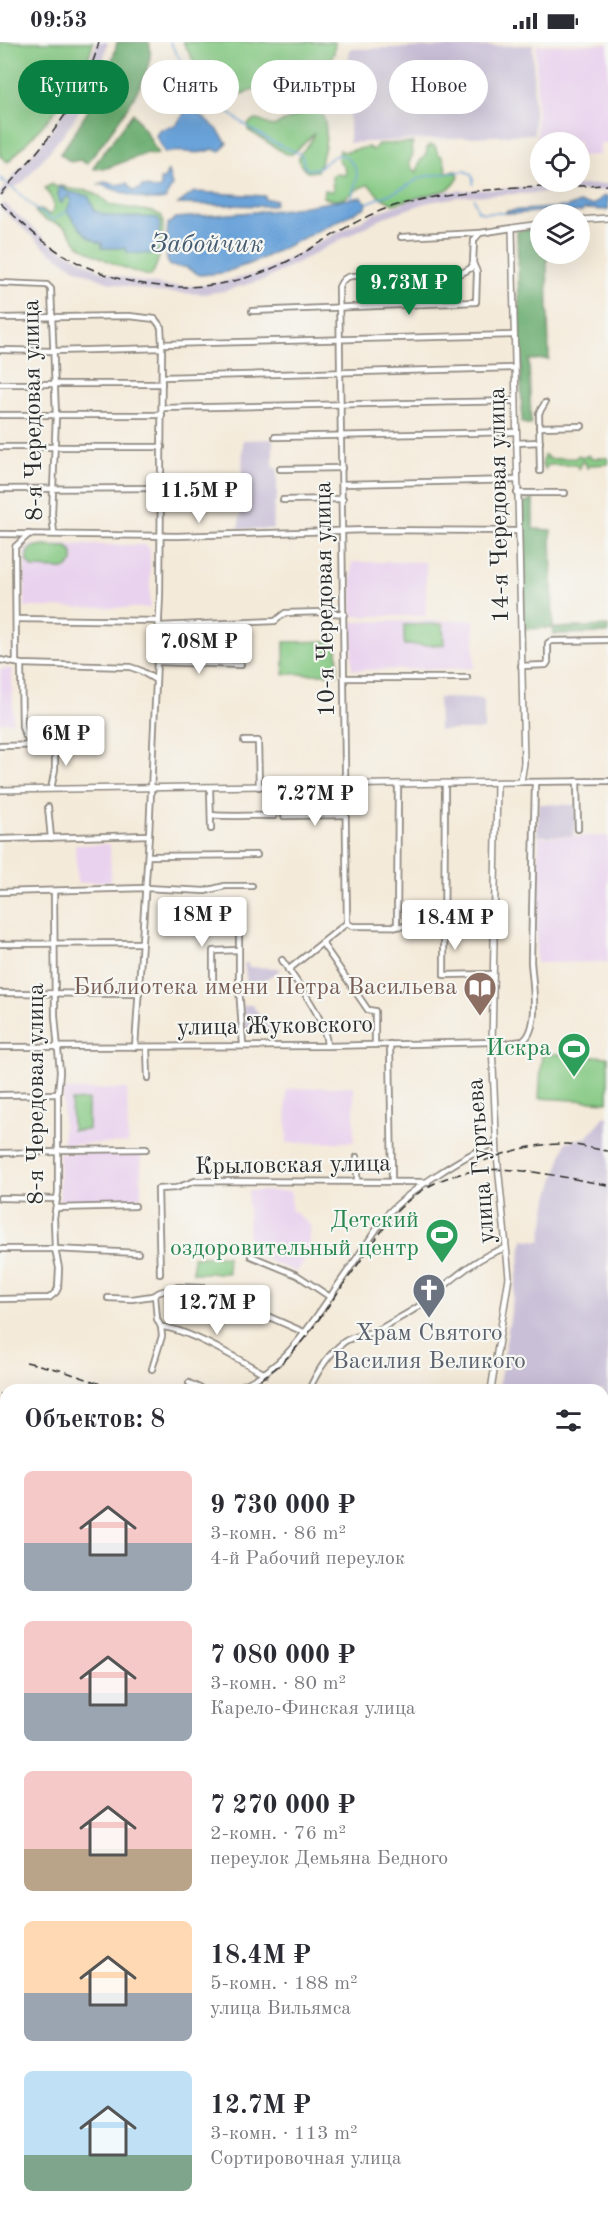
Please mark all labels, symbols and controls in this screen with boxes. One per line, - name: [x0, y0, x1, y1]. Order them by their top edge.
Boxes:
- text: 09:53: [30, 10, 87, 32]
- chip: Купить: [18, 60, 129, 114]
- chip: Снять: [141, 60, 239, 114]
- chip: Фильтры: [251, 60, 377, 114]
- chip: Новое: [389, 60, 488, 114]
- map controls: [530, 132, 590, 264]
- button: locate: [530, 132, 590, 192]
- button: layers: [530, 204, 590, 264]
- water label: Забойчик: [151, 232, 263, 258]
- pin: 9.73M ₽: [354, 265, 464, 316]
- text: 9.73M ₽: [370, 274, 448, 294]
- street label: 8-я Чередовая улица: [20, 299, 48, 521]
- street label: 14-я Чередовая улица: [486, 387, 514, 623]
- pin: 11.5M ₽: [144, 473, 254, 524]
- street label: 10-я Чередовая улица: [312, 481, 340, 717]
- text: 11.5M ₽: [160, 482, 238, 502]
- pin: 7.08M ₽: [144, 624, 254, 675]
- text: 7.08M ₽: [160, 633, 238, 653]
- pin: 6M ₽: [30, 716, 102, 767]
- text: 6M ₽: [41, 725, 91, 745]
- pin: 7.27M ₽: [260, 776, 370, 827]
- text: 7.27M ₽: [276, 785, 354, 805]
- pin: 18M ₽: [160, 897, 244, 948]
- pin: 18.4M ₽: [400, 900, 510, 951]
- text: 18M ₽: [172, 906, 232, 926]
- text: 18.4M ₽: [416, 909, 494, 929]
- library icon: Библиотека имени Петра Васильева: [462, 970, 498, 1017]
- place label: Библиотека имени Петра Васильева: [73, 976, 457, 1000]
- street label: 8-я Чередовая улица: [25, 983, 49, 1205]
- street label: улица Жуковского: [177, 1013, 373, 1041]
- sports icon: Искра: [556, 1031, 592, 1078]
- place label: Искра: [486, 1037, 551, 1061]
- street label: улица Гуртьева: [464, 1077, 500, 1245]
- street label: Крыловская улица: [195, 1152, 391, 1180]
- place label: Детский оздоровительный центр: [170, 1209, 419, 1261]
- sports icon: Детский оздоровительный центр: [424, 1217, 460, 1264]
- church icon: Храм Святого Василия Великого: [411, 1272, 447, 1319]
- pin: 12.7M ₽: [162, 1285, 272, 1336]
- text: 12.7M ₽: [178, 1294, 256, 1314]
- place label: Храм Святого Василия Великого: [332, 1322, 526, 1374]
- icon: filters: [552, 1404, 585, 1437]
- text: Объектов: 8: [24, 1407, 165, 1433]
- text: 9 730 000 ₽: [210, 1493, 356, 1519]
- icon: home: [72, 1495, 144, 1567]
- text: 3-комн. · 86 m²: [210, 1524, 346, 1544]
- text: 4-й Рабочий переулок: [210, 1549, 405, 1569]
- text: 7 080 000 ₽: [210, 1643, 356, 1669]
- icon: home: [72, 1645, 144, 1717]
- text: 3-комн. · 80 m²: [210, 1674, 346, 1694]
- text: Карело-Финская улица: [210, 1699, 416, 1719]
- text: 7 270 000 ₽: [210, 1793, 356, 1819]
- icon: home: [72, 1795, 144, 1867]
- text: 2-комн. · 76 m²: [210, 1824, 346, 1844]
- text: переулок Демьяна Бедного: [210, 1849, 448, 1869]
- text: 18.4M ₽: [210, 1943, 311, 1969]
- icon: home: [72, 1945, 144, 2017]
- text: 5-комн. · 188 m²: [210, 1974, 358, 1994]
- text: улица Вильямса: [210, 1999, 351, 2019]
- text: 12.7M ₽: [210, 2093, 311, 2119]
- icon: home: [72, 2095, 144, 2167]
- text: 3-комн. · 113 m²: [210, 2124, 358, 2144]
- text: Сортировочная улица: [210, 2149, 402, 2169]

